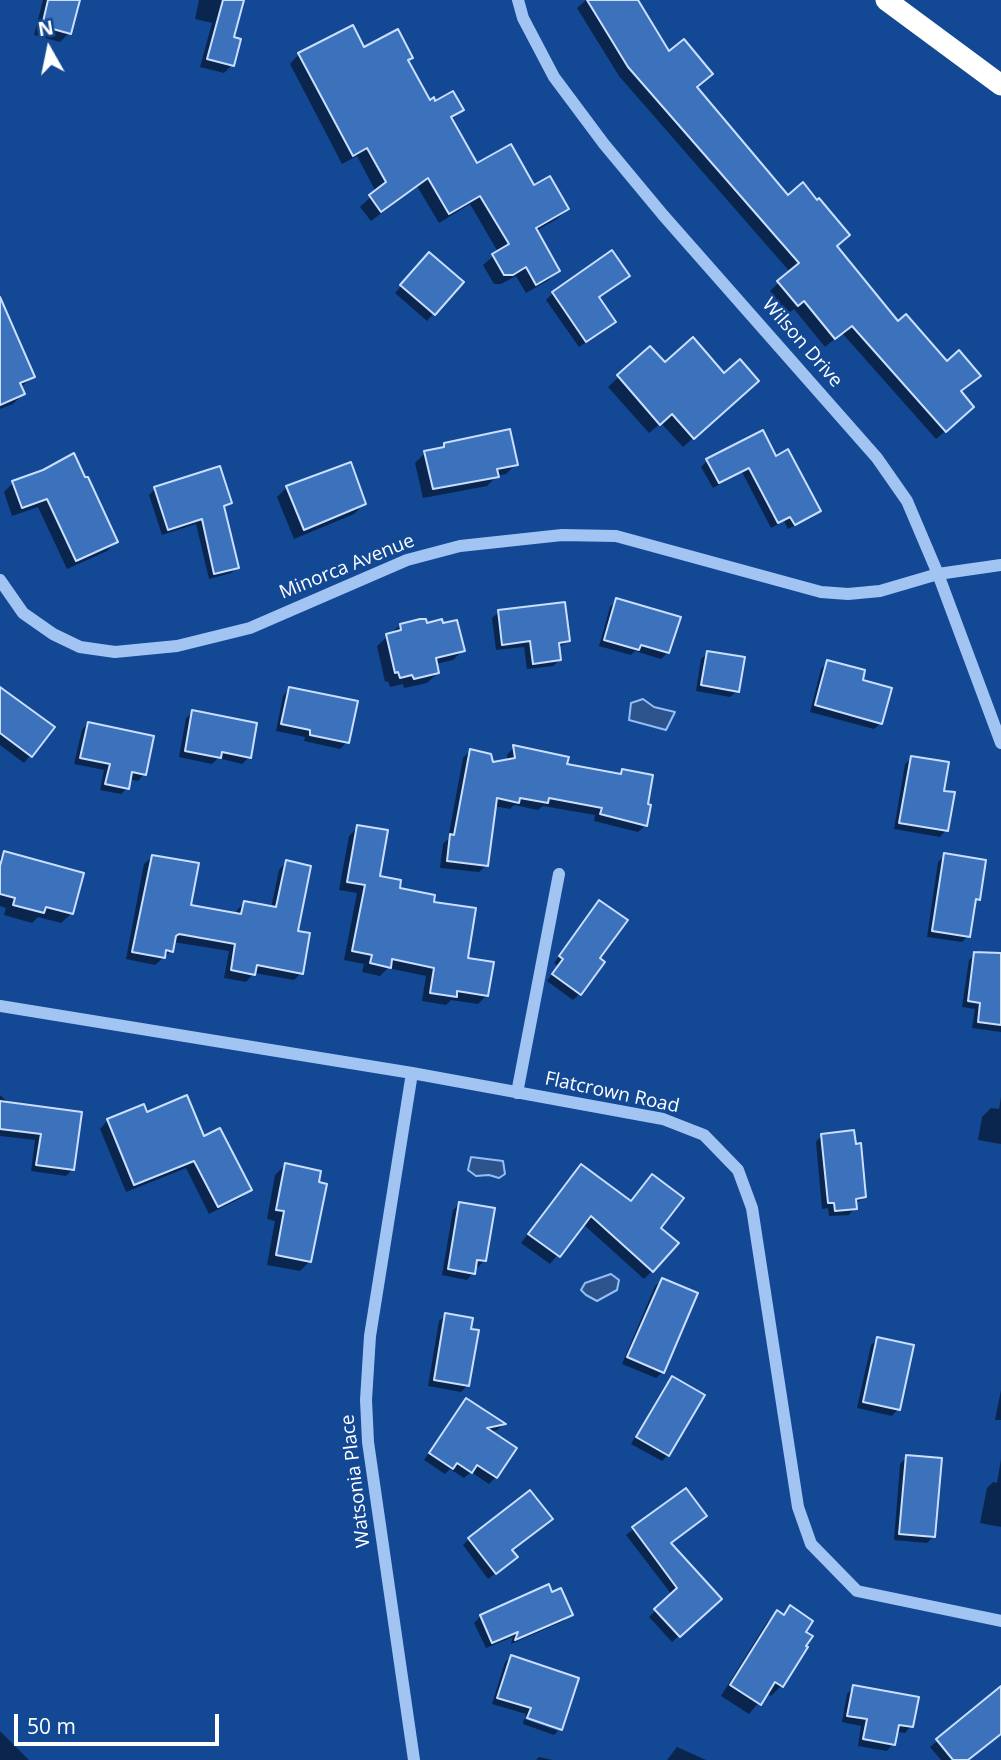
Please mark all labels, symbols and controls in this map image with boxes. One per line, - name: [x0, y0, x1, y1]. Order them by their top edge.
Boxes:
- north arrow: [14, 14, 84, 84]
- text: N: [36, 14, 55, 42]
- street label: Wilson Drive: [757, 294, 847, 392]
- street label: Minorca Avenue: [276, 530, 418, 604]
- street label: Flatcrown Road: [543, 1068, 681, 1118]
- street label: Watsonia Place: [337, 1413, 375, 1549]
- scale bar: [18, 1700, 222, 1744]
- text: 50 m: [27, 1712, 76, 1740]

